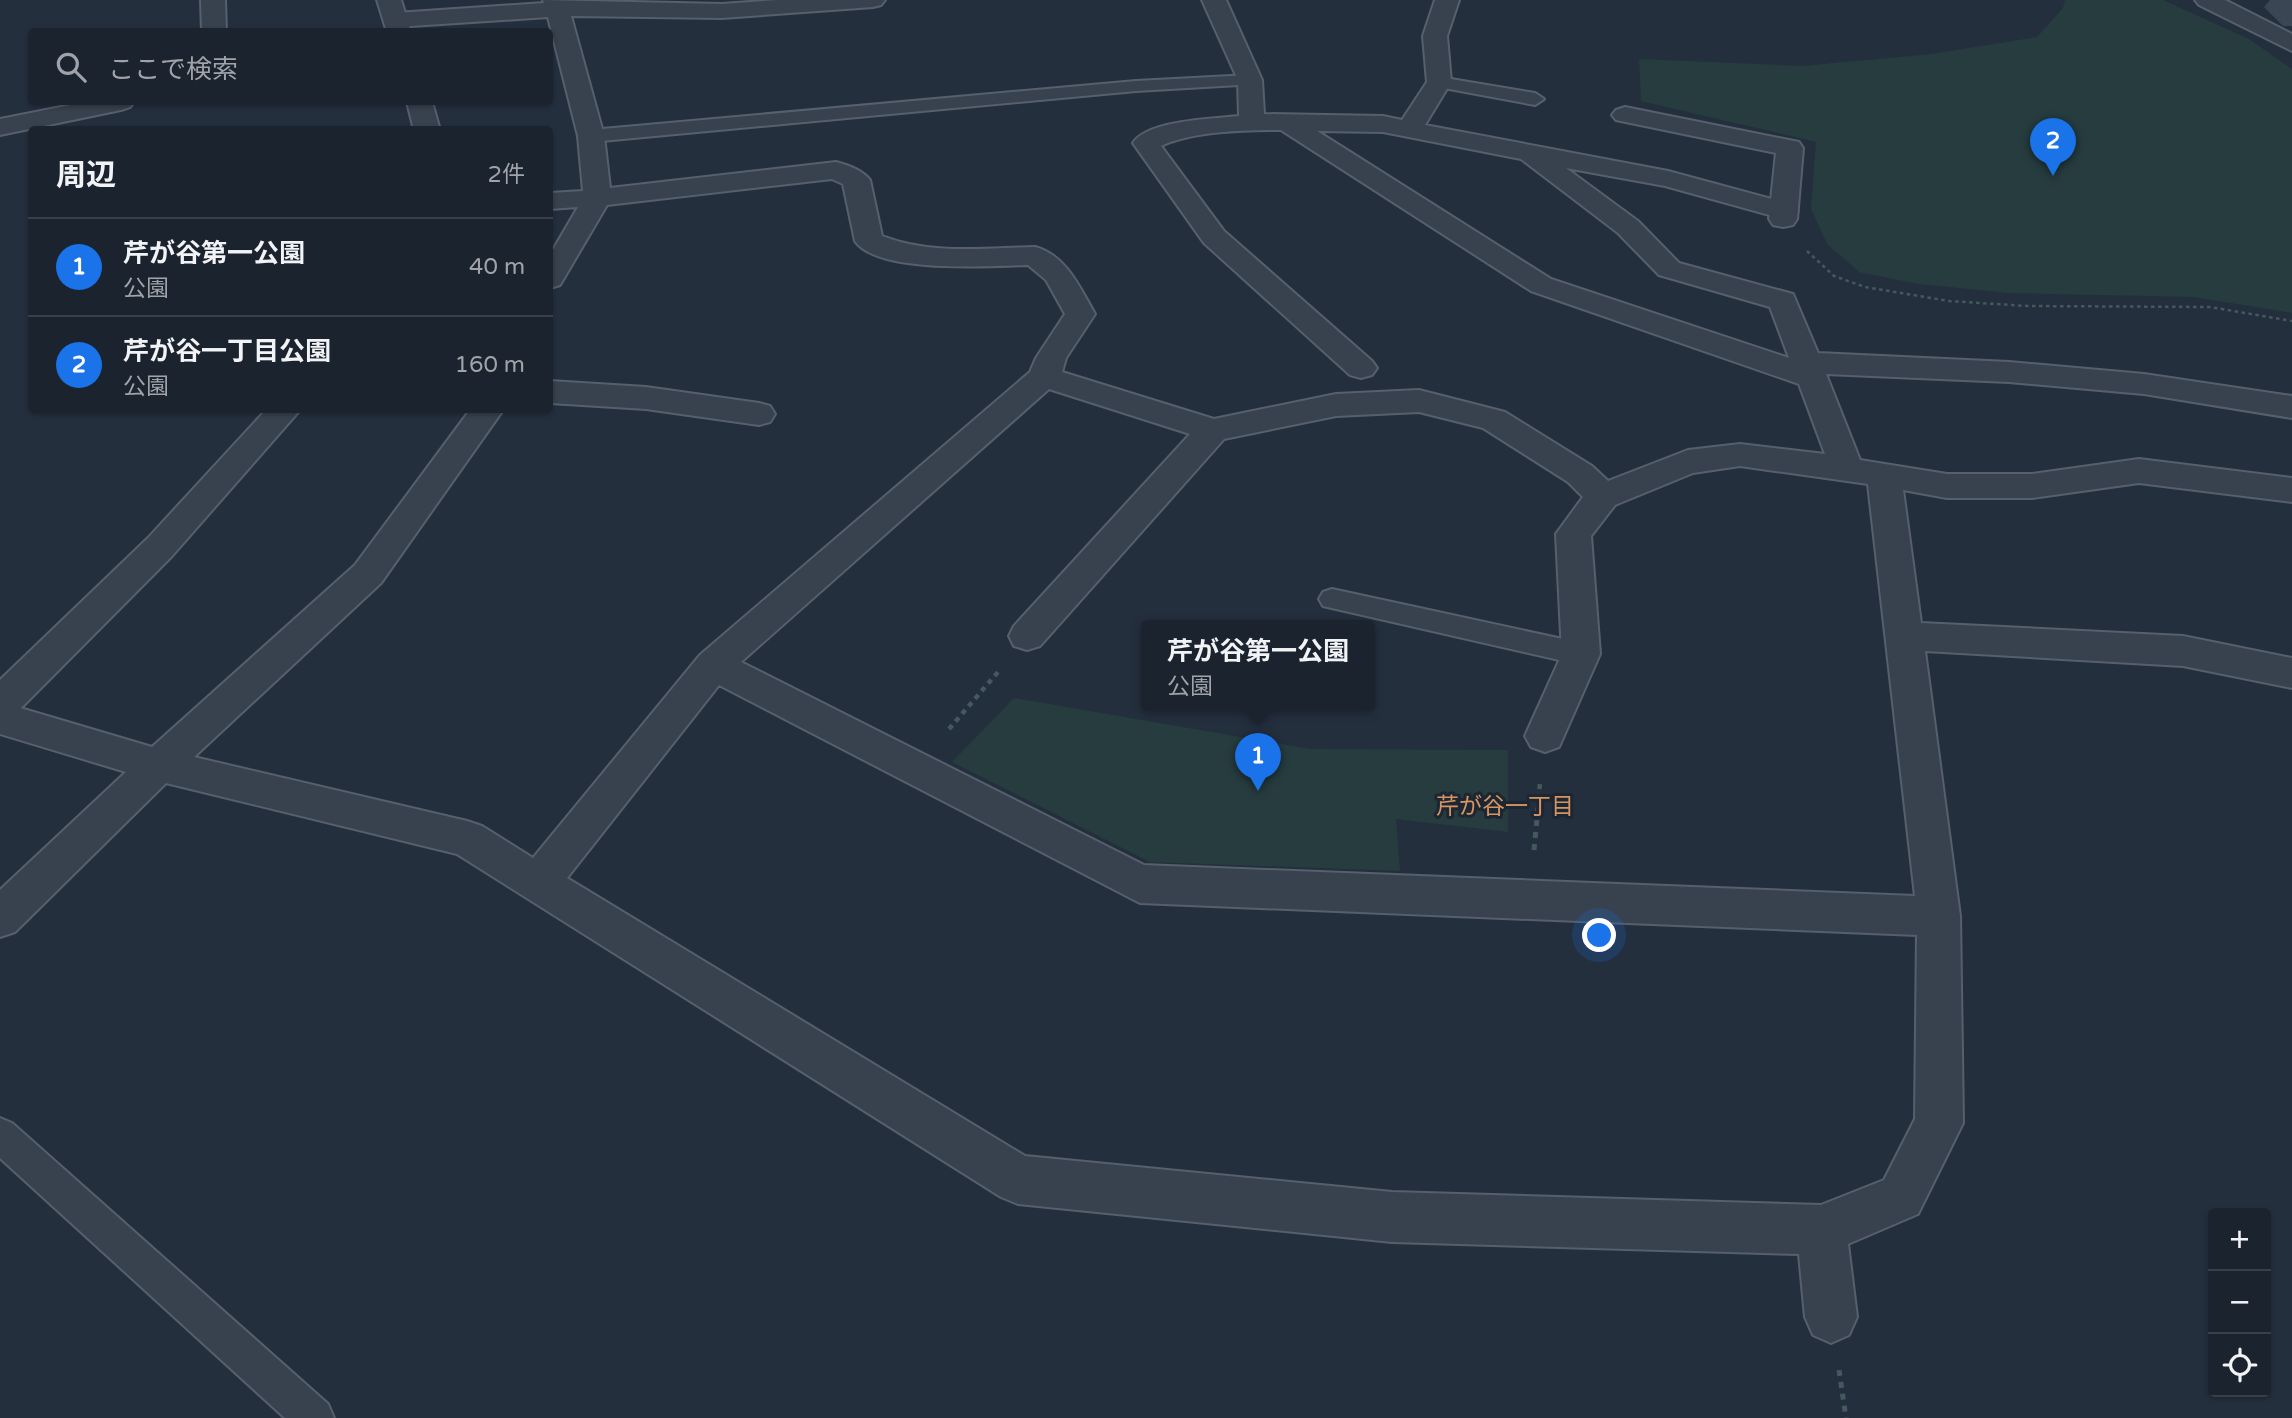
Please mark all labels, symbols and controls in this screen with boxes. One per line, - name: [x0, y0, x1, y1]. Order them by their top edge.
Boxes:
- search box: [28, 28, 553, 105]
- icon: search: [52, 48, 90, 86]
- text: ここで検索: [108, 54, 238, 85]
- pin: 2: [2030, 118, 2076, 176]
- text: 周辺: [56, 157, 116, 194]
- text: 2件: [488, 161, 525, 189]
- text: 芹が谷第一公園: [123, 238, 305, 269]
- text: 1: [72, 253, 86, 281]
- text: 40 m: [469, 253, 525, 281]
- text: 公園: [123, 275, 169, 303]
- text: 芹が谷一丁目公園: [123, 336, 331, 367]
- text: 2: [72, 351, 86, 379]
- text: 160 m: [455, 351, 525, 379]
- text: 公園: [123, 373, 169, 401]
- popup: [1141, 620, 1375, 711]
- text: 芹が谷第一公園: [1167, 636, 1349, 667]
- text: 公園: [1167, 673, 1213, 701]
- pin: 1: [1235, 733, 1281, 791]
- district label: 芹が谷一丁目: [1436, 793, 1574, 821]
- your location: [1582, 918, 1616, 952]
- map controls: [2208, 1208, 2271, 1397]
- button: +: [2208, 1208, 2271, 1271]
- button: −: [2208, 1271, 2271, 1334]
- button: locate: [2208, 1334, 2271, 1397]

